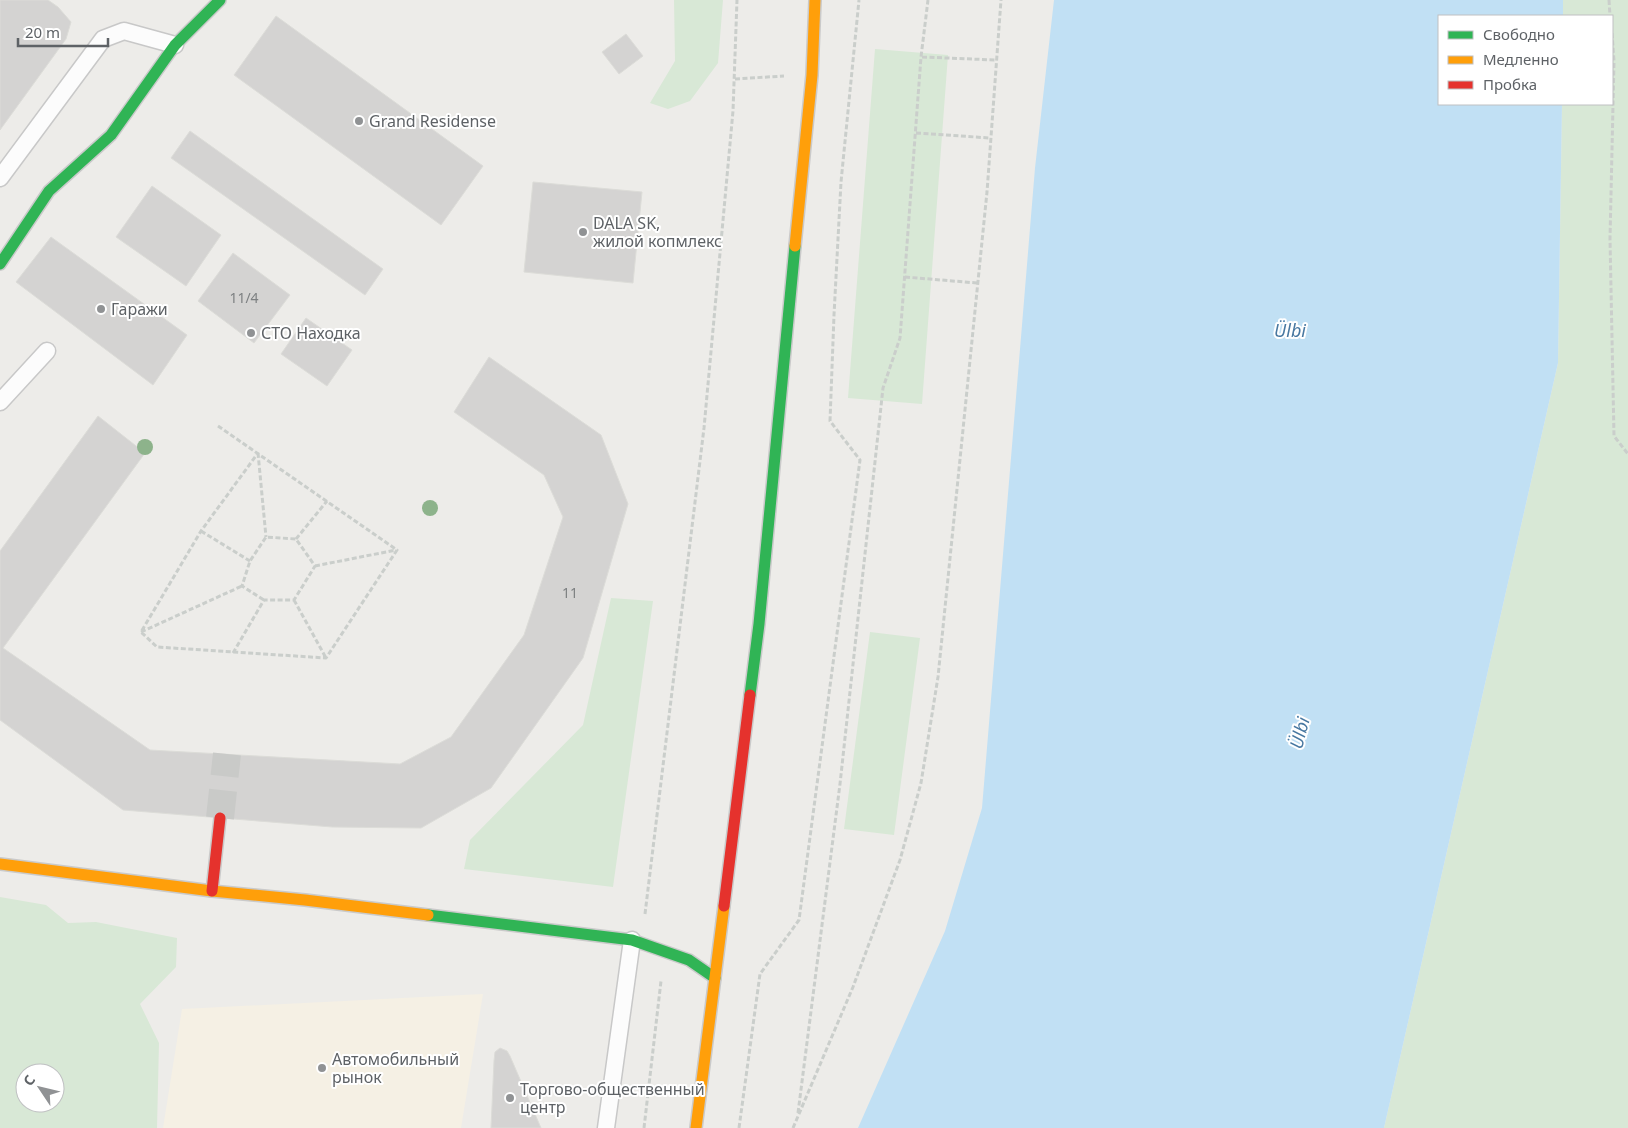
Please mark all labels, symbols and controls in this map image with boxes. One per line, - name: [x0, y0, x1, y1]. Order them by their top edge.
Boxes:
- scale bar: [18, 15, 108, 47]
- legend: [1438, 15, 1613, 105]
- text: 20 m: [25, 22, 60, 42]
- text: Свободно: [1483, 24, 1555, 44]
- text: Медленно: [1483, 49, 1559, 69]
- text: Пробка: [1483, 74, 1537, 94]
- place label: Grand Residense: [369, 110, 496, 132]
- marker: Grand Residense: [353, 115, 365, 127]
- place label: DALA SK, жилой копмлекс: [593, 212, 722, 252]
- marker: DALA SK, жилой копмлекс: [577, 226, 589, 238]
- house number: 11/4: [229, 288, 259, 307]
- place label: Гаражи: [111, 298, 168, 320]
- marker: Гаражи: [95, 303, 107, 315]
- water label: Ülbi: [1274, 318, 1306, 342]
- place label: СТО Находка: [261, 322, 361, 344]
- marker: СТО Находка: [245, 327, 257, 339]
- house number: 11: [562, 583, 578, 602]
- water label: Ülbi: [1283, 714, 1315, 751]
- place label: Автомобильный рынок: [332, 1048, 459, 1088]
- marker: Автомобильный рынок: [316, 1062, 328, 1074]
- north arrow: [15, 1063, 65, 1113]
- text: С: [19, 1071, 39, 1089]
- place label: Торгово-общественный центр: [520, 1078, 705, 1118]
- marker: Торгово-общественный центр: [504, 1092, 516, 1104]

